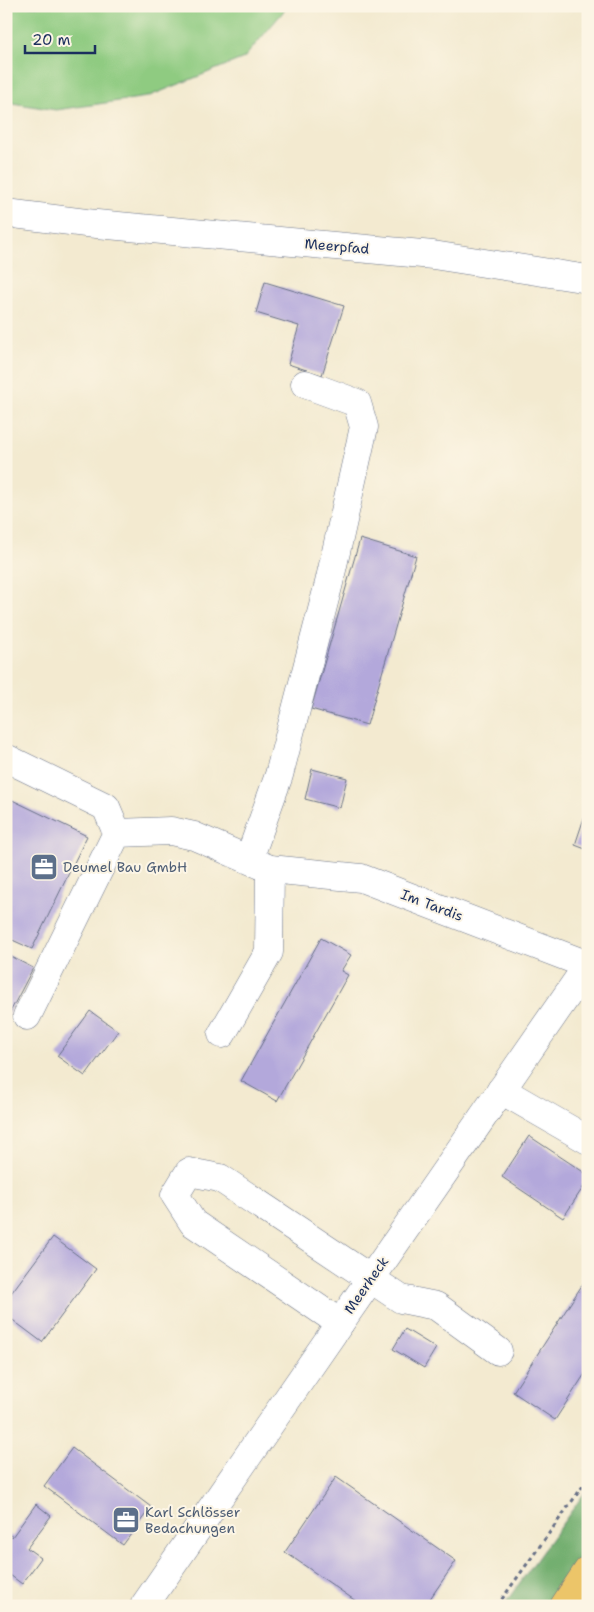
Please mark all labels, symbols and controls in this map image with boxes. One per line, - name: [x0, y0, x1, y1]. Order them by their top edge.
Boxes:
- scale bar: [25, 22, 95, 54]
- text: 20 m: [32, 30, 71, 50]
- street label: Meerpfad: [304, 234, 370, 258]
- office icon: Deumel Bau GmbH: [29, 852, 59, 882]
- place label: Deumel Bau GmbH: [63, 858, 187, 876]
- street label: Im Tardis: [398, 885, 466, 925]
- street label: Meerheck: [340, 1253, 392, 1317]
- place label: Karl Schlösser Bedachungen: [145, 1503, 241, 1537]
- office icon: Karl Schlösser Bedachungen: [111, 1505, 141, 1535]

